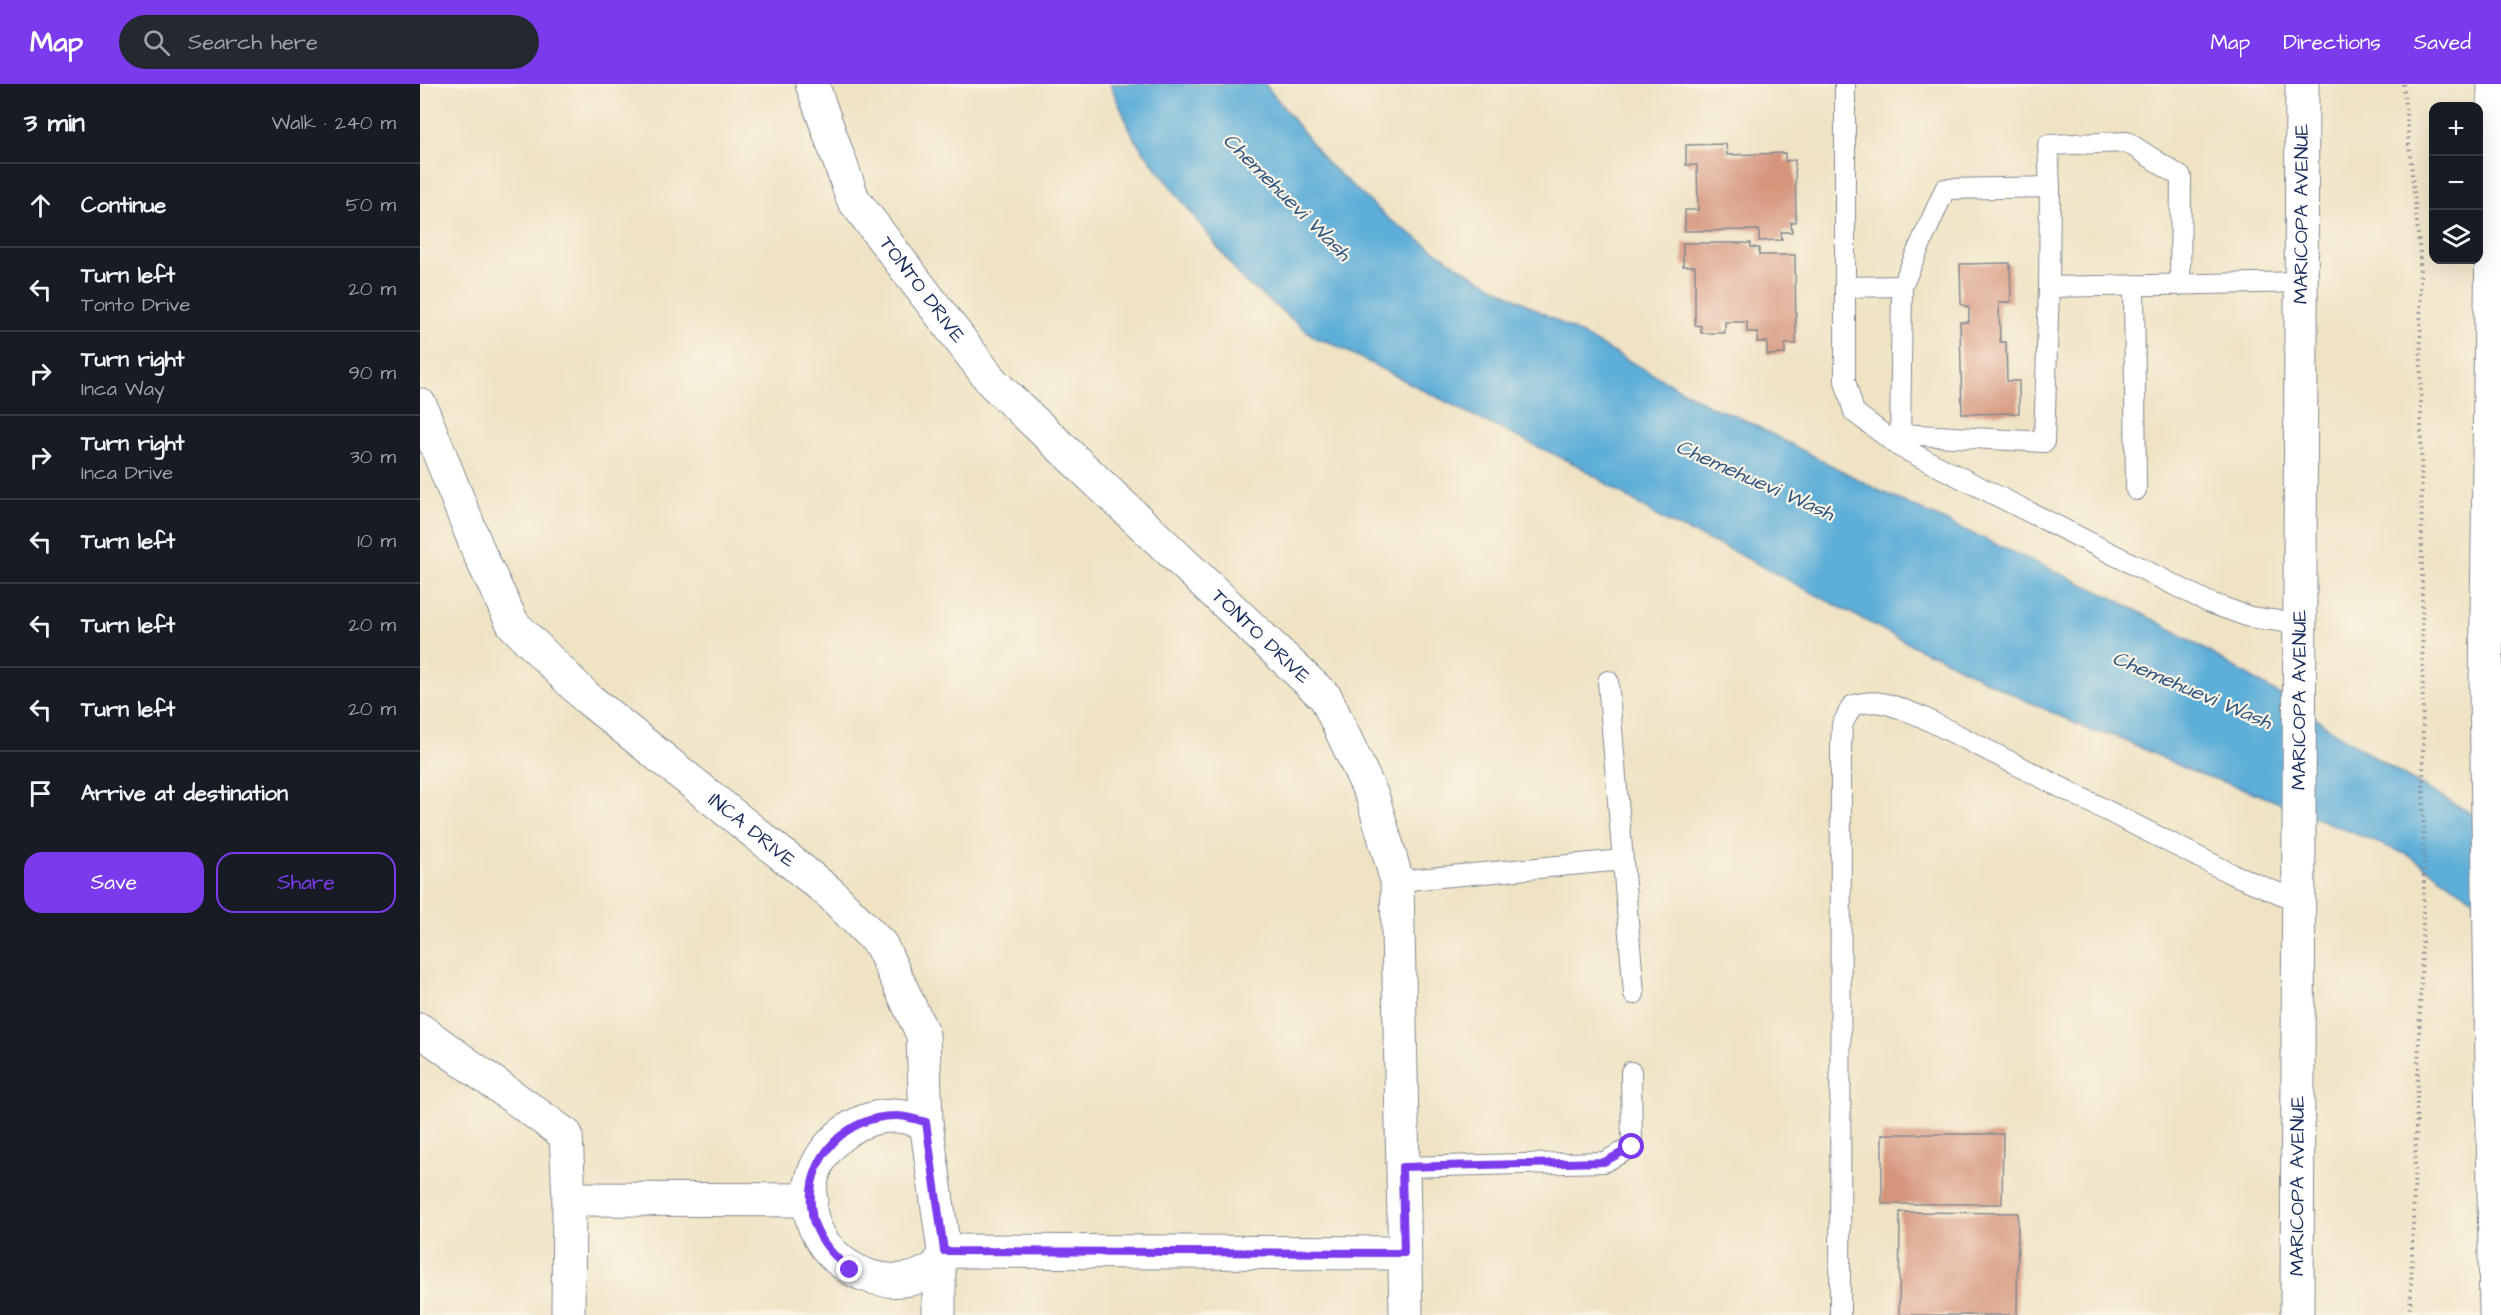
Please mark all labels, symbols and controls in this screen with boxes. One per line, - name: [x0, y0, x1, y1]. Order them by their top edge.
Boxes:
- search box: [119, 15, 539, 69]
- text: Map: [30, 23, 83, 62]
- icon: search: [140, 26, 173, 59]
- text: Search here: [188, 27, 318, 58]
- text: Map: [2210, 28, 2250, 57]
- text: Directions: [2283, 28, 2381, 57]
- text: Saved: [2414, 28, 2471, 57]
- map controls: [2429, 102, 2483, 264]
- button: +: [2429, 102, 2483, 156]
- text: 3 min: [24, 105, 85, 141]
- text: Walk · 240 m: [272, 109, 396, 137]
- street label: MARICOPA AVENUE: [2287, 123, 2316, 304]
- water label: Chemehuevi Wash: [1216, 126, 1359, 269]
- button: −: [2429, 156, 2483, 210]
- icon: ahead: [24, 189, 57, 222]
- text: Continue: [81, 190, 166, 221]
- text: 50 m: [346, 191, 396, 219]
- button: layers: [2429, 210, 2483, 264]
- street label: TONTO DRIVE: [872, 231, 972, 349]
- text: Turn left: [81, 260, 175, 291]
- icon: left: [24, 273, 57, 306]
- text: 20 m: [348, 275, 396, 303]
- text: Tonto Drive: [81, 291, 190, 319]
- text: Turn right: [81, 344, 184, 375]
- icon: right: [24, 357, 57, 390]
- text: 90 m: [348, 359, 396, 387]
- text: Inca Way: [81, 375, 165, 403]
- text: Turn right: [81, 428, 184, 459]
- water label: Chemehuevi Wash: [1671, 432, 1840, 529]
- icon: right: [24, 441, 57, 474]
- text: 30 m: [350, 443, 396, 471]
- text: Inca Drive: [81, 459, 173, 487]
- icon: left: [24, 525, 57, 558]
- text: Turn left: [81, 526, 175, 557]
- text: 10 m: [357, 527, 396, 555]
- street label: TONTO DRIVE: [1205, 583, 1317, 690]
- icon: left: [24, 609, 57, 642]
- street label: MARICOPA AVENUE: [2285, 609, 2314, 790]
- text: Turn left: [81, 610, 175, 641]
- text: 20 m: [348, 611, 396, 639]
- water label: Chemehuevi Wash: [2108, 643, 2278, 737]
- icon: left: [24, 693, 57, 726]
- text: Turn left: [81, 694, 175, 725]
- text: 20 m: [348, 695, 396, 723]
- icon: arrive: [24, 777, 57, 810]
- text: Arrive at destination: [81, 778, 288, 809]
- street label: INCA DRIVE: [702, 786, 802, 874]
- button: Save: [24, 852, 204, 913]
- button: Share: [216, 852, 396, 913]
- street label: MARICOPA AVENUE: [2283, 1095, 2312, 1276]
- route start: [1618, 1133, 1644, 1159]
- route end: [836, 1256, 862, 1282]

